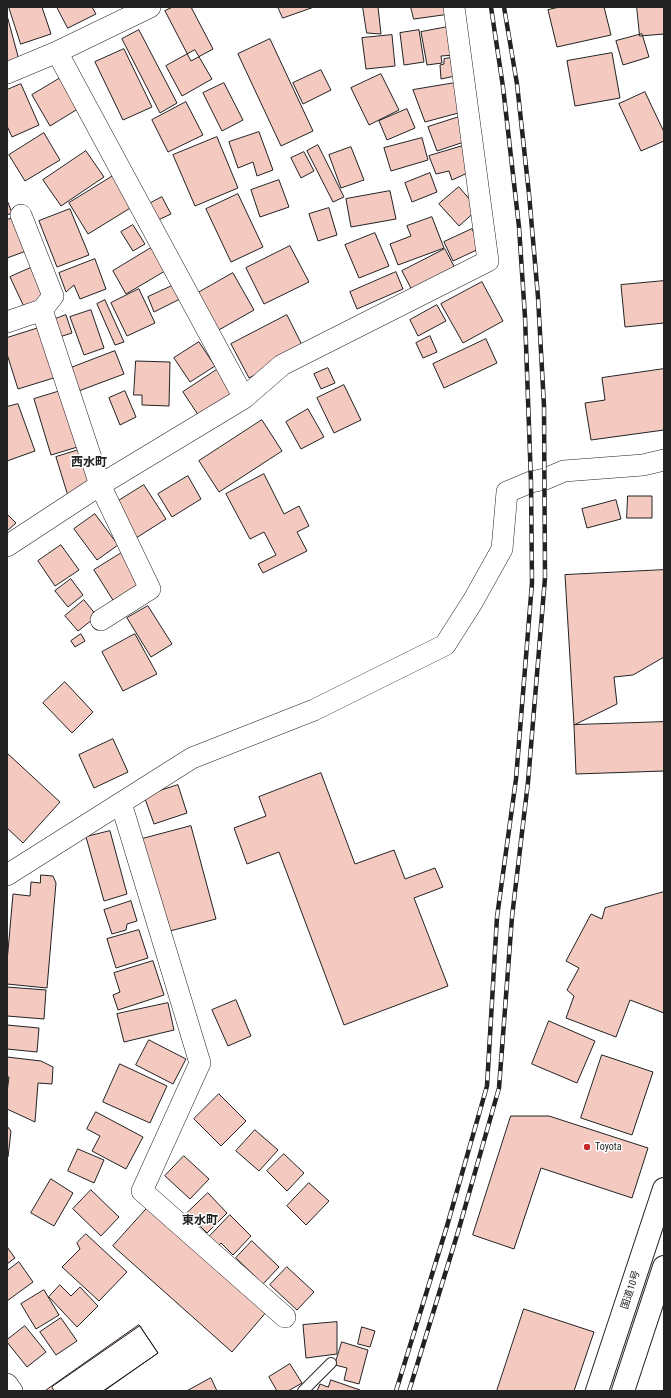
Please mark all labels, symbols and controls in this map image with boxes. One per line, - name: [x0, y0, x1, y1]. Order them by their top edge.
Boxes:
- district label: 西水町: [71, 456, 107, 470]
- place label: Toyota: [595, 1141, 622, 1153]
- marker: Toyota: [582, 1142, 592, 1152]
- district label: 東水町: [182, 1214, 218, 1228]
- street label: 国道10号: [619, 1269, 643, 1311]

